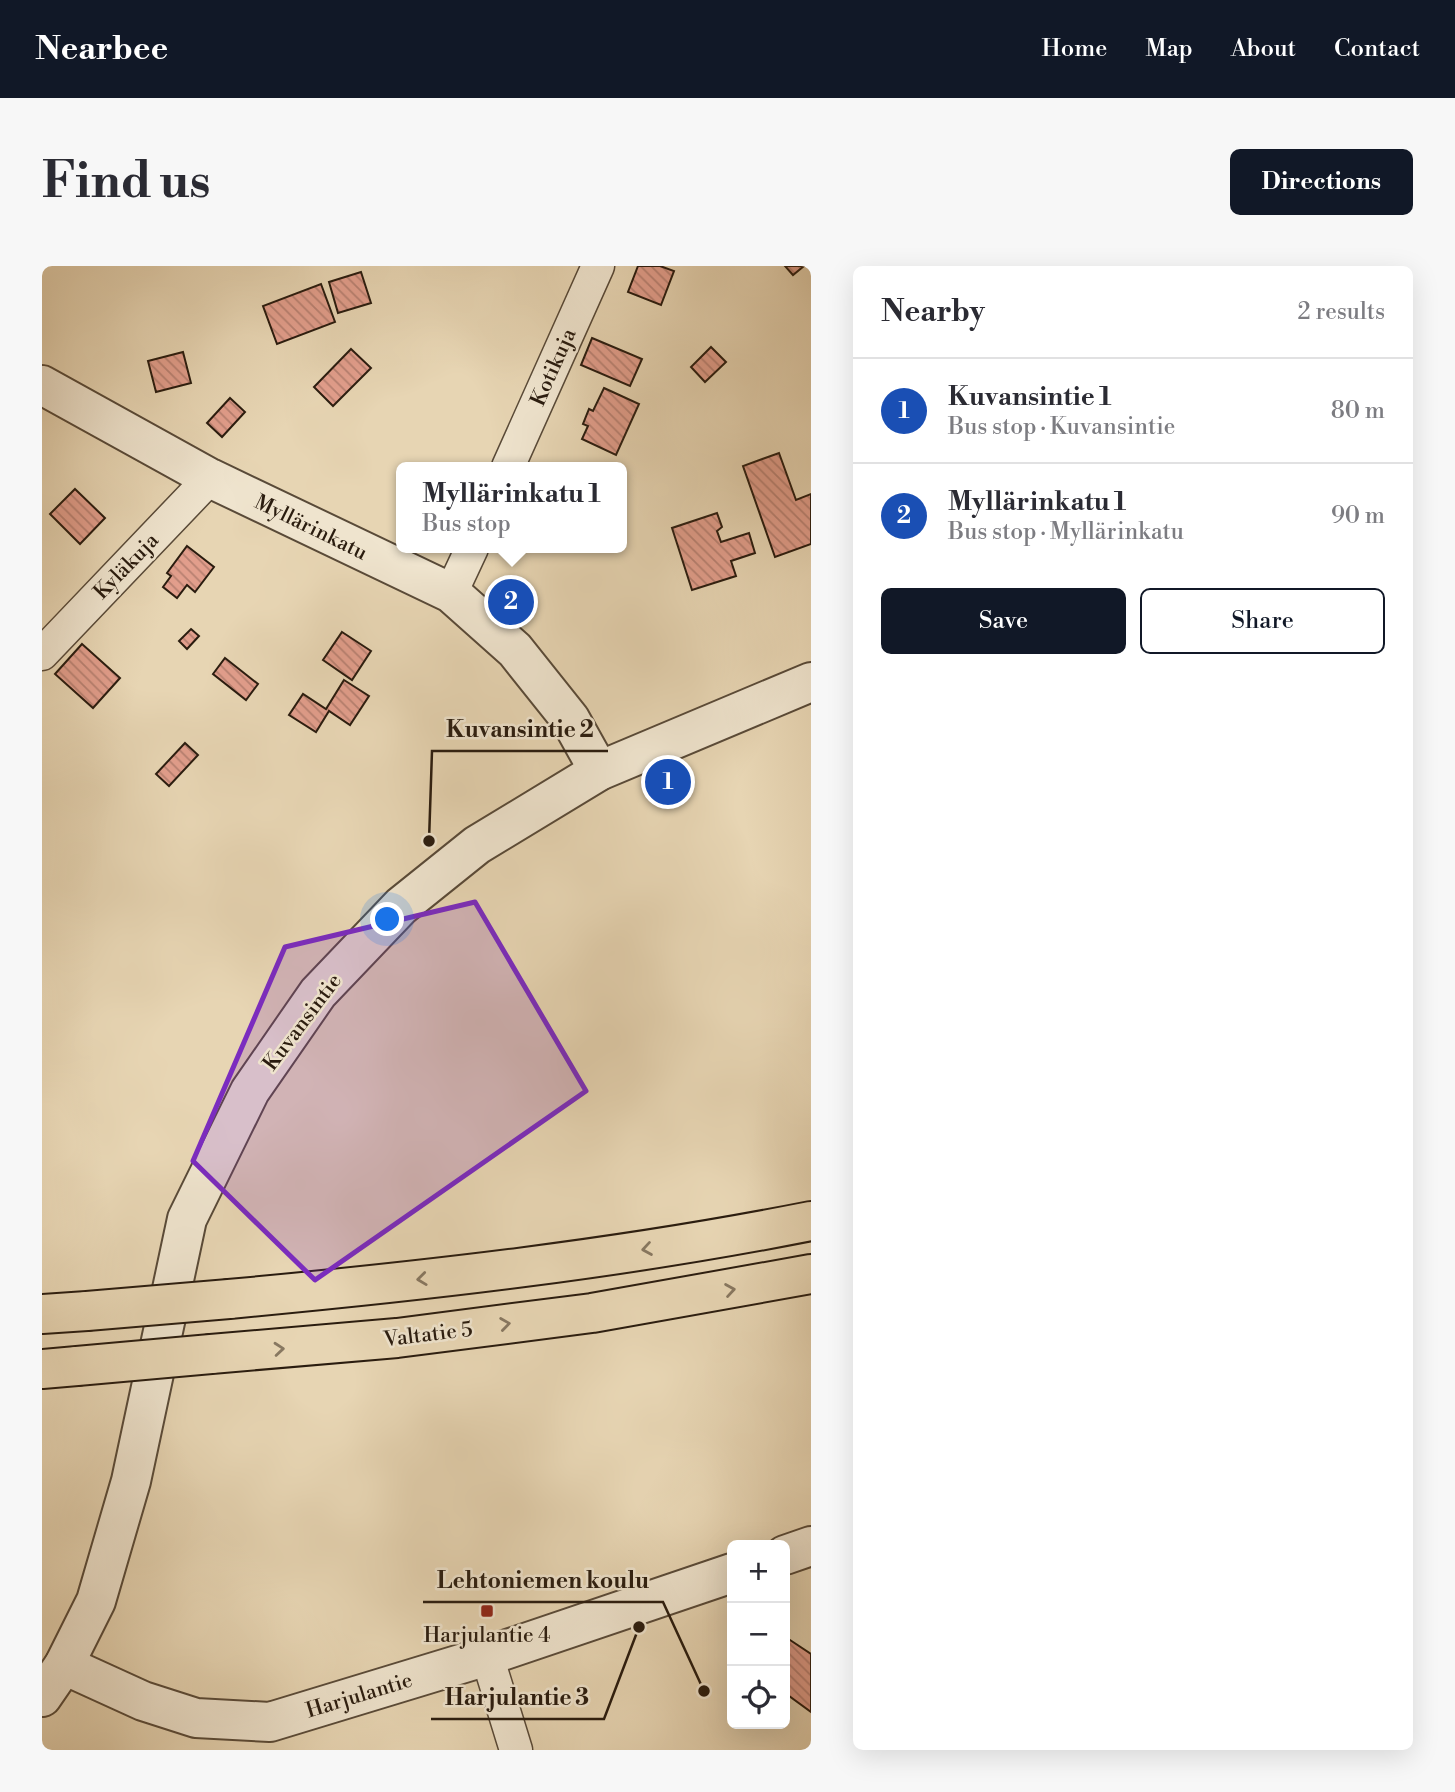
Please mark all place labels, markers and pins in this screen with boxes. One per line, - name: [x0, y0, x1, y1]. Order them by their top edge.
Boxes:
- pin: 2: [488, 576, 534, 628]
- callout: Kuvansintie 2: [432, 707, 608, 751]
- pin: 1: [645, 756, 691, 808]
- callout: Lehtoniemen koulu: [423, 1558, 663, 1602]
- marker: Harjulantie 4: [479, 1603, 495, 1619]
- place label: Harjulantie 4: [424, 1623, 551, 1649]
- callout: Harjulantie 3: [431, 1675, 604, 1719]

